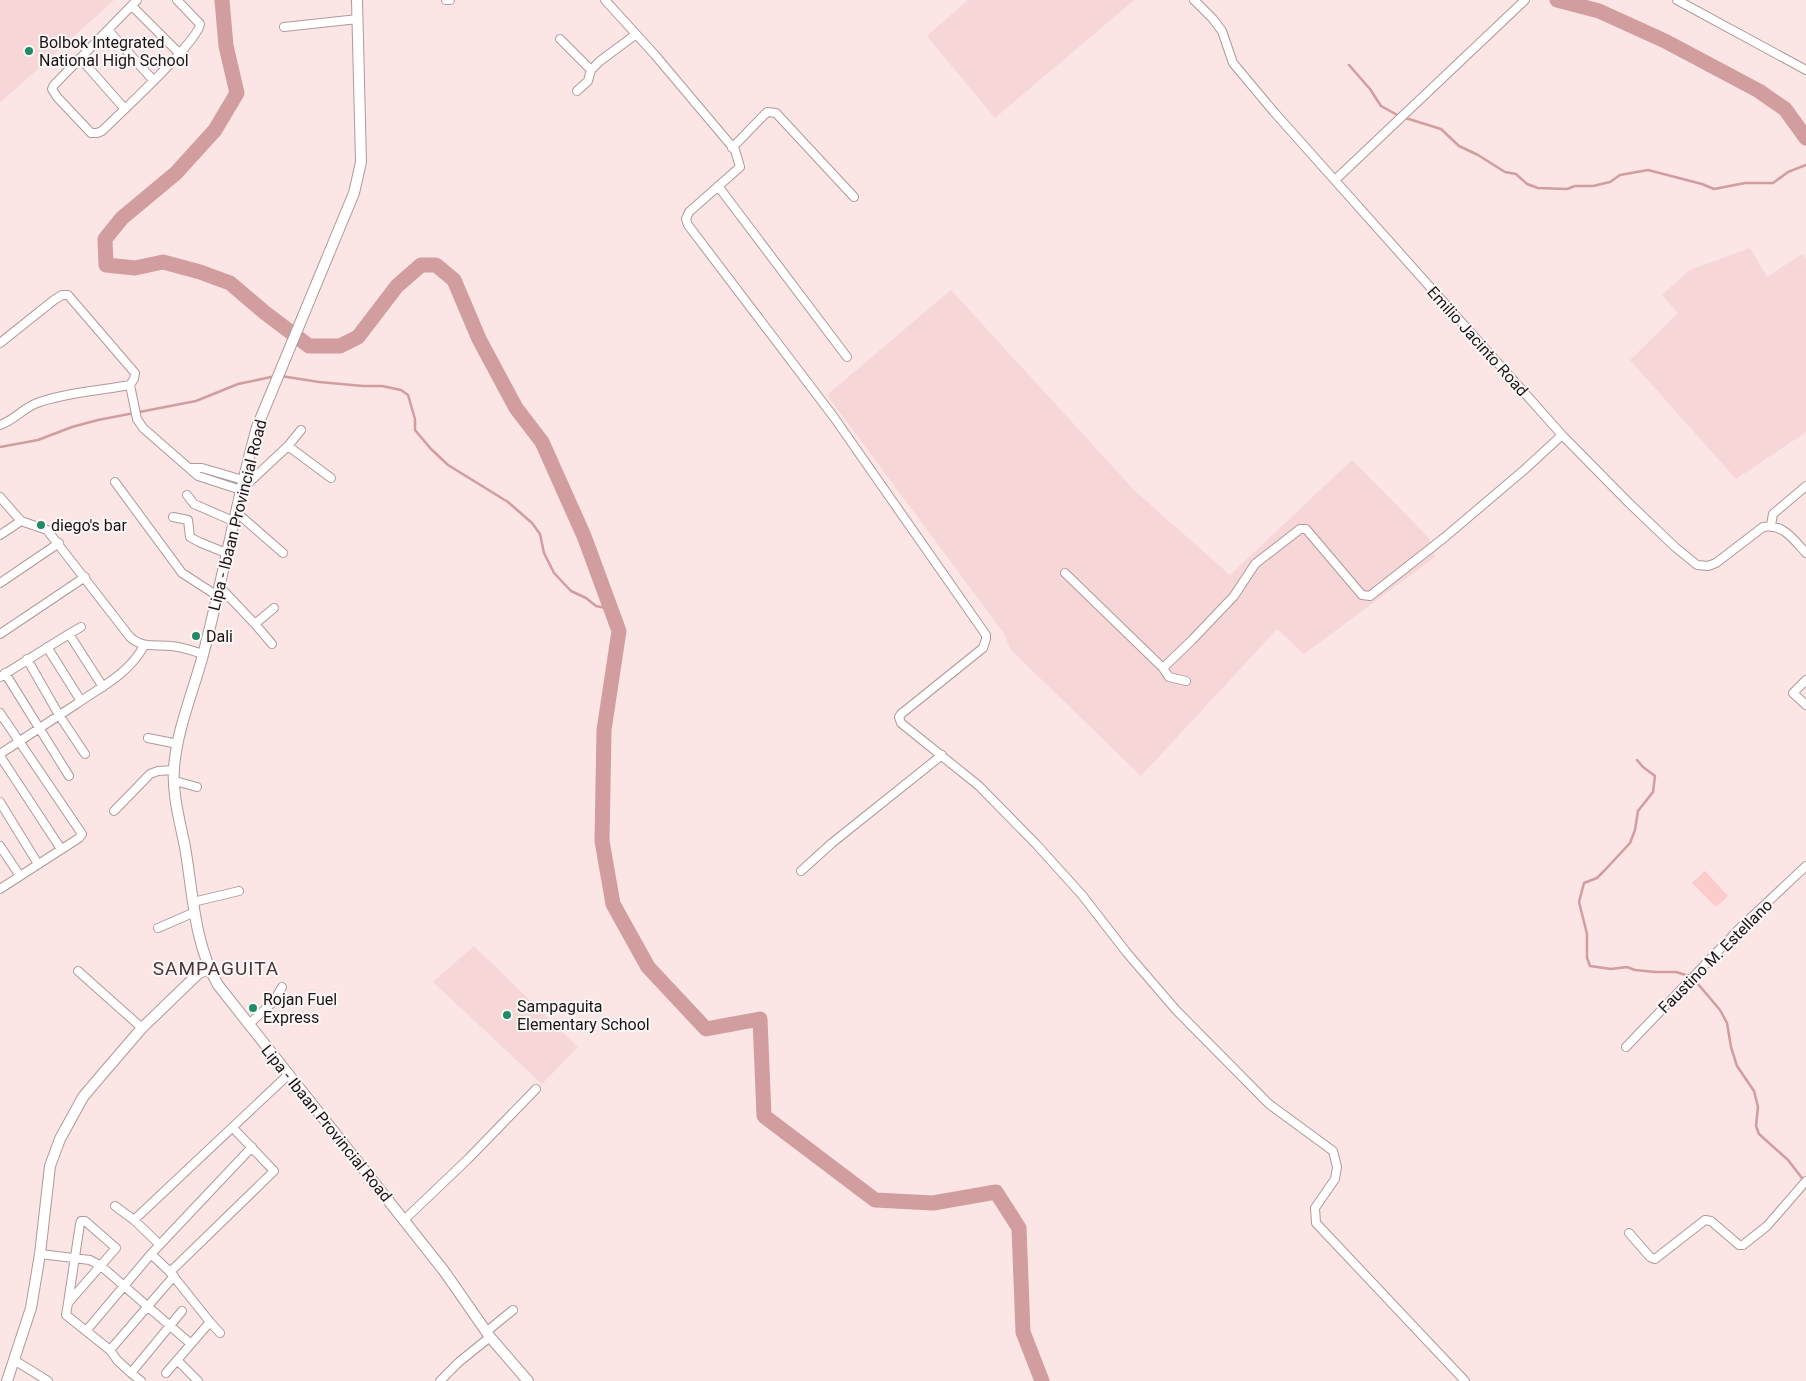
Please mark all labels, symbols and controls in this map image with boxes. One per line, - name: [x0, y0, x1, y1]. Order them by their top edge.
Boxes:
- place label: Bolbok Integrated National High School: [39, 33, 189, 70]
- marker: Bolbok Integrated National High School: [23, 45, 35, 57]
- street label: Emilio Jacinto Road: [1423, 282, 1532, 400]
- street label: Lipa - Ibaan Provincial Road: [205, 417, 270, 613]
- place label: diego's bar: [51, 516, 128, 535]
- marker: diego's bar: [35, 519, 47, 531]
- place label: Dali: [206, 627, 233, 646]
- marker: Dali: [190, 630, 202, 642]
- street label: Faustino M. Estellano: [1655, 896, 1776, 1017]
- district label: SAMPAGUITA: [153, 957, 279, 980]
- place label: Rojan Fuel Express: [263, 990, 337, 1027]
- place label: Sampaguita Elementary School: [517, 997, 650, 1034]
- marker: Rojan Fuel Express: [247, 1002, 259, 1014]
- marker: Sampaguita Elementary School: [501, 1009, 513, 1021]
- street label: Lipa - Ibaan Provincial Road: [257, 1041, 396, 1206]

